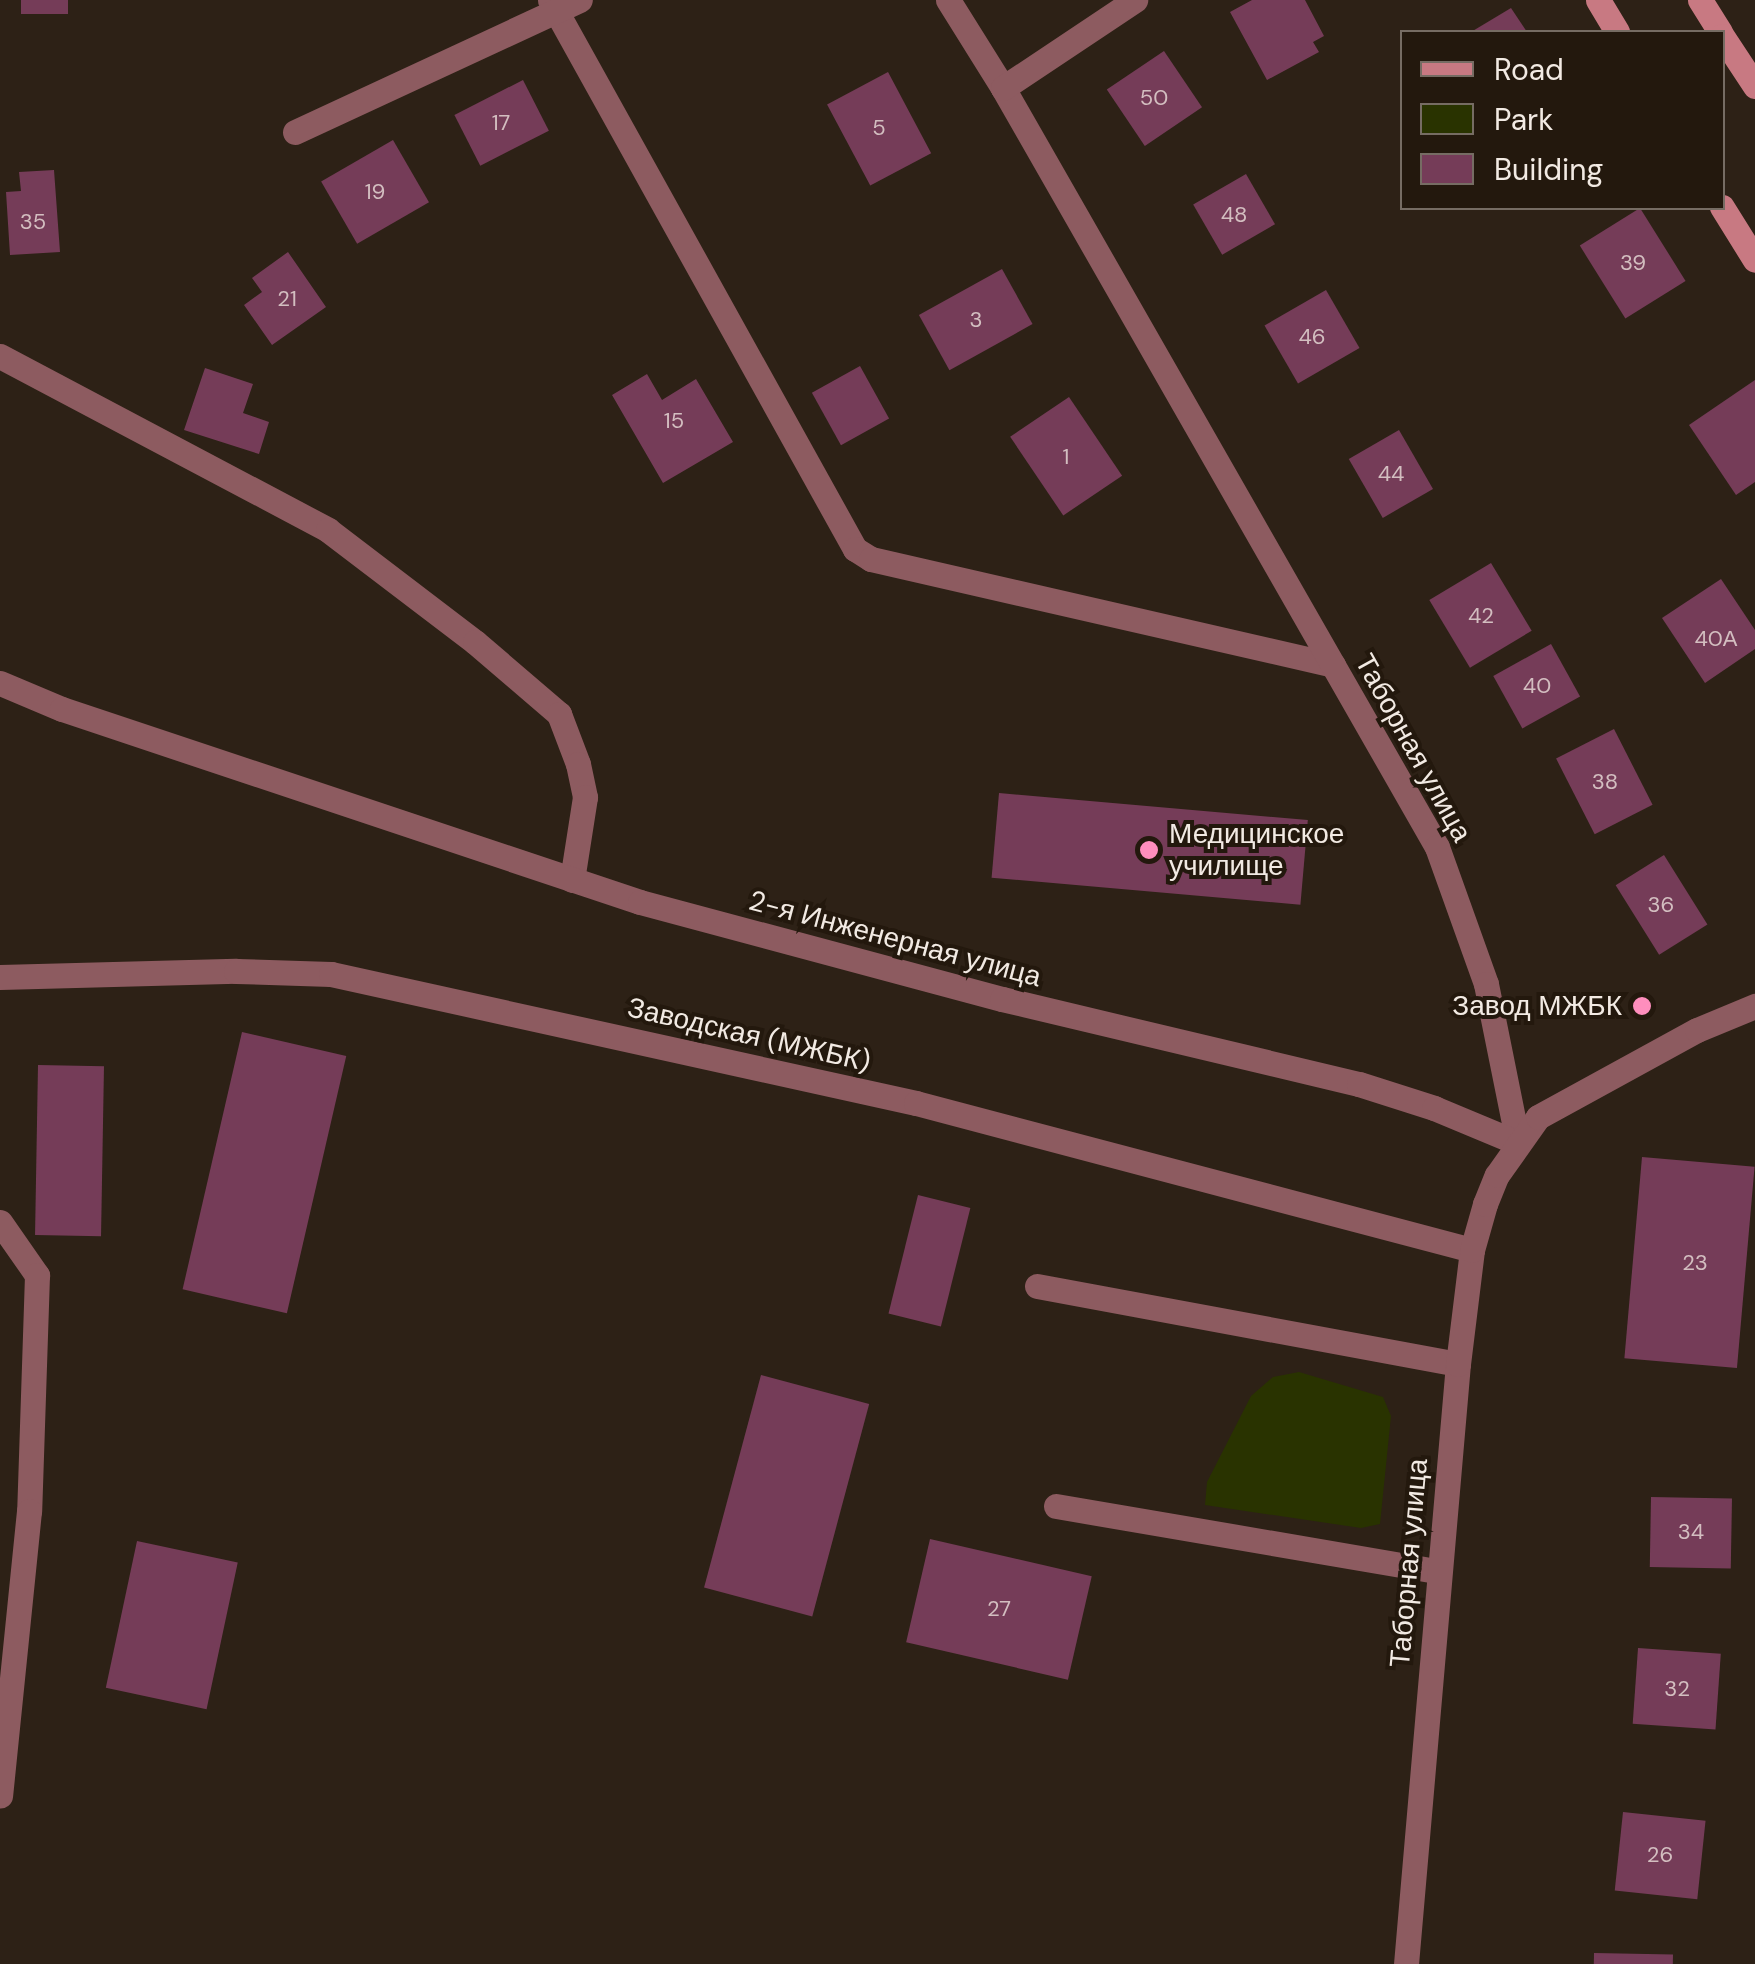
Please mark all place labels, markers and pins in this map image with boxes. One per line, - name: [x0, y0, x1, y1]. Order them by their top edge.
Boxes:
- place label: Медицинское училище: [1169, 817, 1344, 883]
- marker: Медицинское училище: [1138, 839, 1160, 861]
- place label: Завод МЖБК: [1452, 989, 1622, 1023]
- marker: Завод МЖБК: [1631, 995, 1653, 1017]

